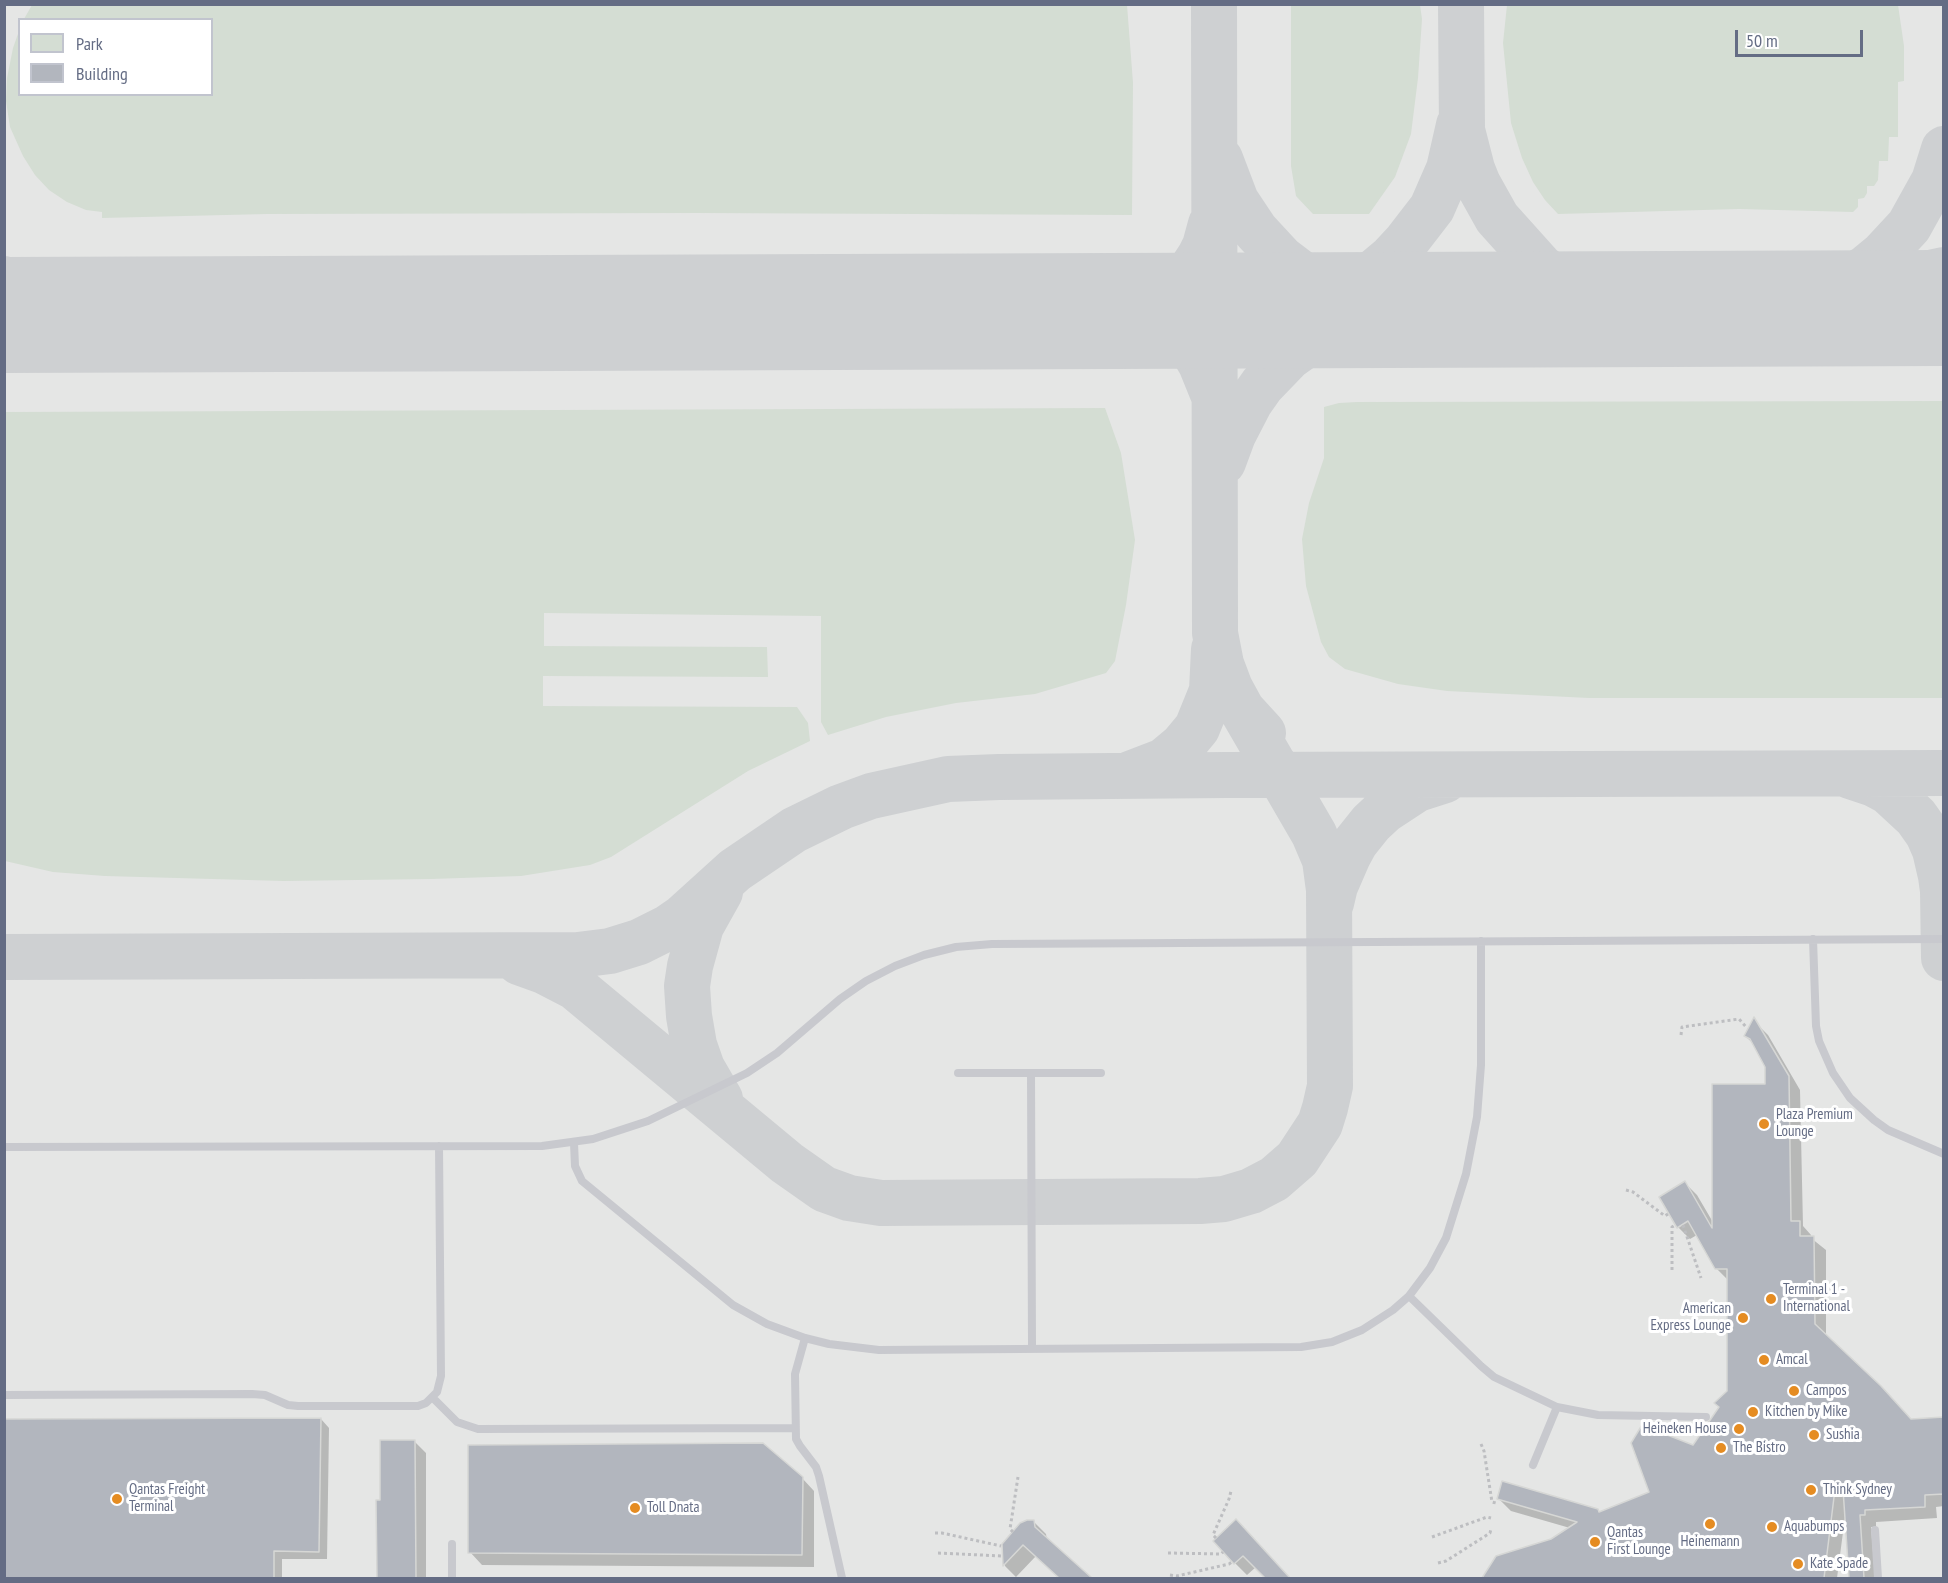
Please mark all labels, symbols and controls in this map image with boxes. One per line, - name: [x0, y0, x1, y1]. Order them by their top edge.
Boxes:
- legend: [18, 18, 213, 96]
- scale bar: [1738, 18, 1866, 56]
- text: 50 m: [1746, 29, 1778, 52]
- text: Park: [76, 32, 103, 55]
- text: Building: [76, 62, 128, 85]
- place label: Plaza Premium Lounge: [1776, 1106, 1853, 1141]
- marker: Plaza Premium Lounge: [1757, 1117, 1771, 1131]
- place label: Terminal 1 - International: [1783, 1281, 1850, 1316]
- marker: Terminal 1 - International: [1764, 1292, 1778, 1306]
- place label: American Express Lounge: [1650, 1300, 1731, 1335]
- marker: American Express Lounge: [1736, 1311, 1750, 1325]
- place label: Amcal: [1776, 1351, 1808, 1369]
- marker: Amcal: [1757, 1353, 1771, 1367]
- place label: Campos: [1806, 1382, 1847, 1400]
- marker: Campos: [1787, 1384, 1801, 1398]
- place label: Kitchen by Mike: [1765, 1403, 1847, 1421]
- marker: Kitchen by Mike: [1746, 1405, 1760, 1419]
- place label: Heineken House: [1643, 1420, 1727, 1438]
- marker: Heineken House: [1732, 1422, 1746, 1436]
- place label: Sushia: [1826, 1426, 1860, 1444]
- marker: Sushia: [1807, 1428, 1821, 1442]
- place label: The Bistro: [1733, 1439, 1786, 1457]
- marker: The Bistro: [1714, 1441, 1728, 1455]
- place label: Qantas Freight Terminal: [129, 1481, 205, 1516]
- place label: Think Sydney: [1823, 1481, 1892, 1499]
- marker: Think Sydney: [1804, 1483, 1818, 1497]
- marker: Qantas Freight Terminal: [110, 1492, 124, 1506]
- place label: Toll Dnata: [647, 1499, 699, 1517]
- marker: Toll Dnata: [628, 1501, 642, 1515]
- marker: Heinemann: [1703, 1517, 1717, 1531]
- place label: Aquabumps: [1784, 1518, 1844, 1536]
- marker: Aquabumps: [1765, 1520, 1779, 1534]
- place label: Qantas First Lounge: [1607, 1524, 1671, 1559]
- place label: Heinemann: [1680, 1533, 1740, 1551]
- marker: Qantas First Lounge: [1588, 1535, 1602, 1549]
- place label: Kate Spade: [1810, 1555, 1868, 1573]
- marker: Kate Spade: [1791, 1557, 1805, 1571]

